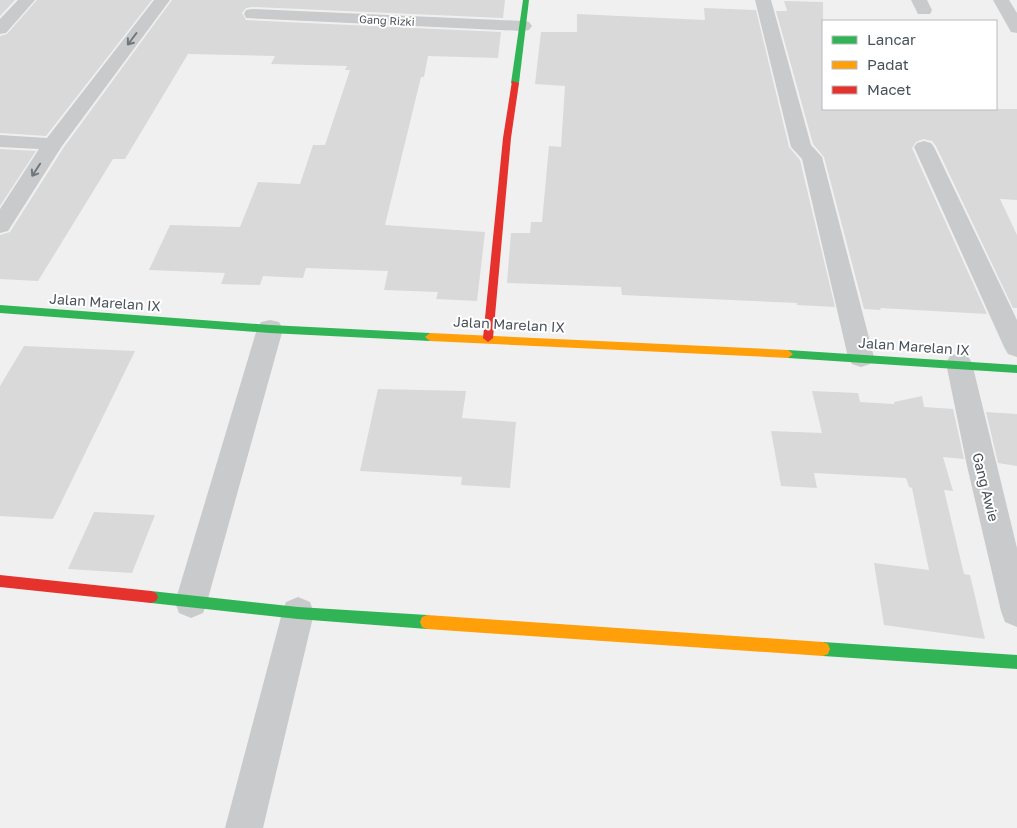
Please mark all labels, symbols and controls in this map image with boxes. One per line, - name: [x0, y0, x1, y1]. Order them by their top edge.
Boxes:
- street label: Gang Rizki: [359, 12, 415, 28]
- legend: [822, 20, 997, 110]
- text: Lancar: [867, 30, 916, 48]
- one-way arrow: [127, 32, 137, 46]
- text: Padat: [867, 55, 909, 73]
- text: Macet: [867, 80, 911, 98]
- one-way arrow: [31, 163, 41, 177]
- street label: Jalan Marelan IX: [49, 290, 161, 314]
- street label: Jalan Marelan IX: [453, 313, 565, 335]
- street label: Jalan Marelan IX: [858, 334, 970, 358]
- street label: Gang Awie: [969, 451, 1003, 523]

